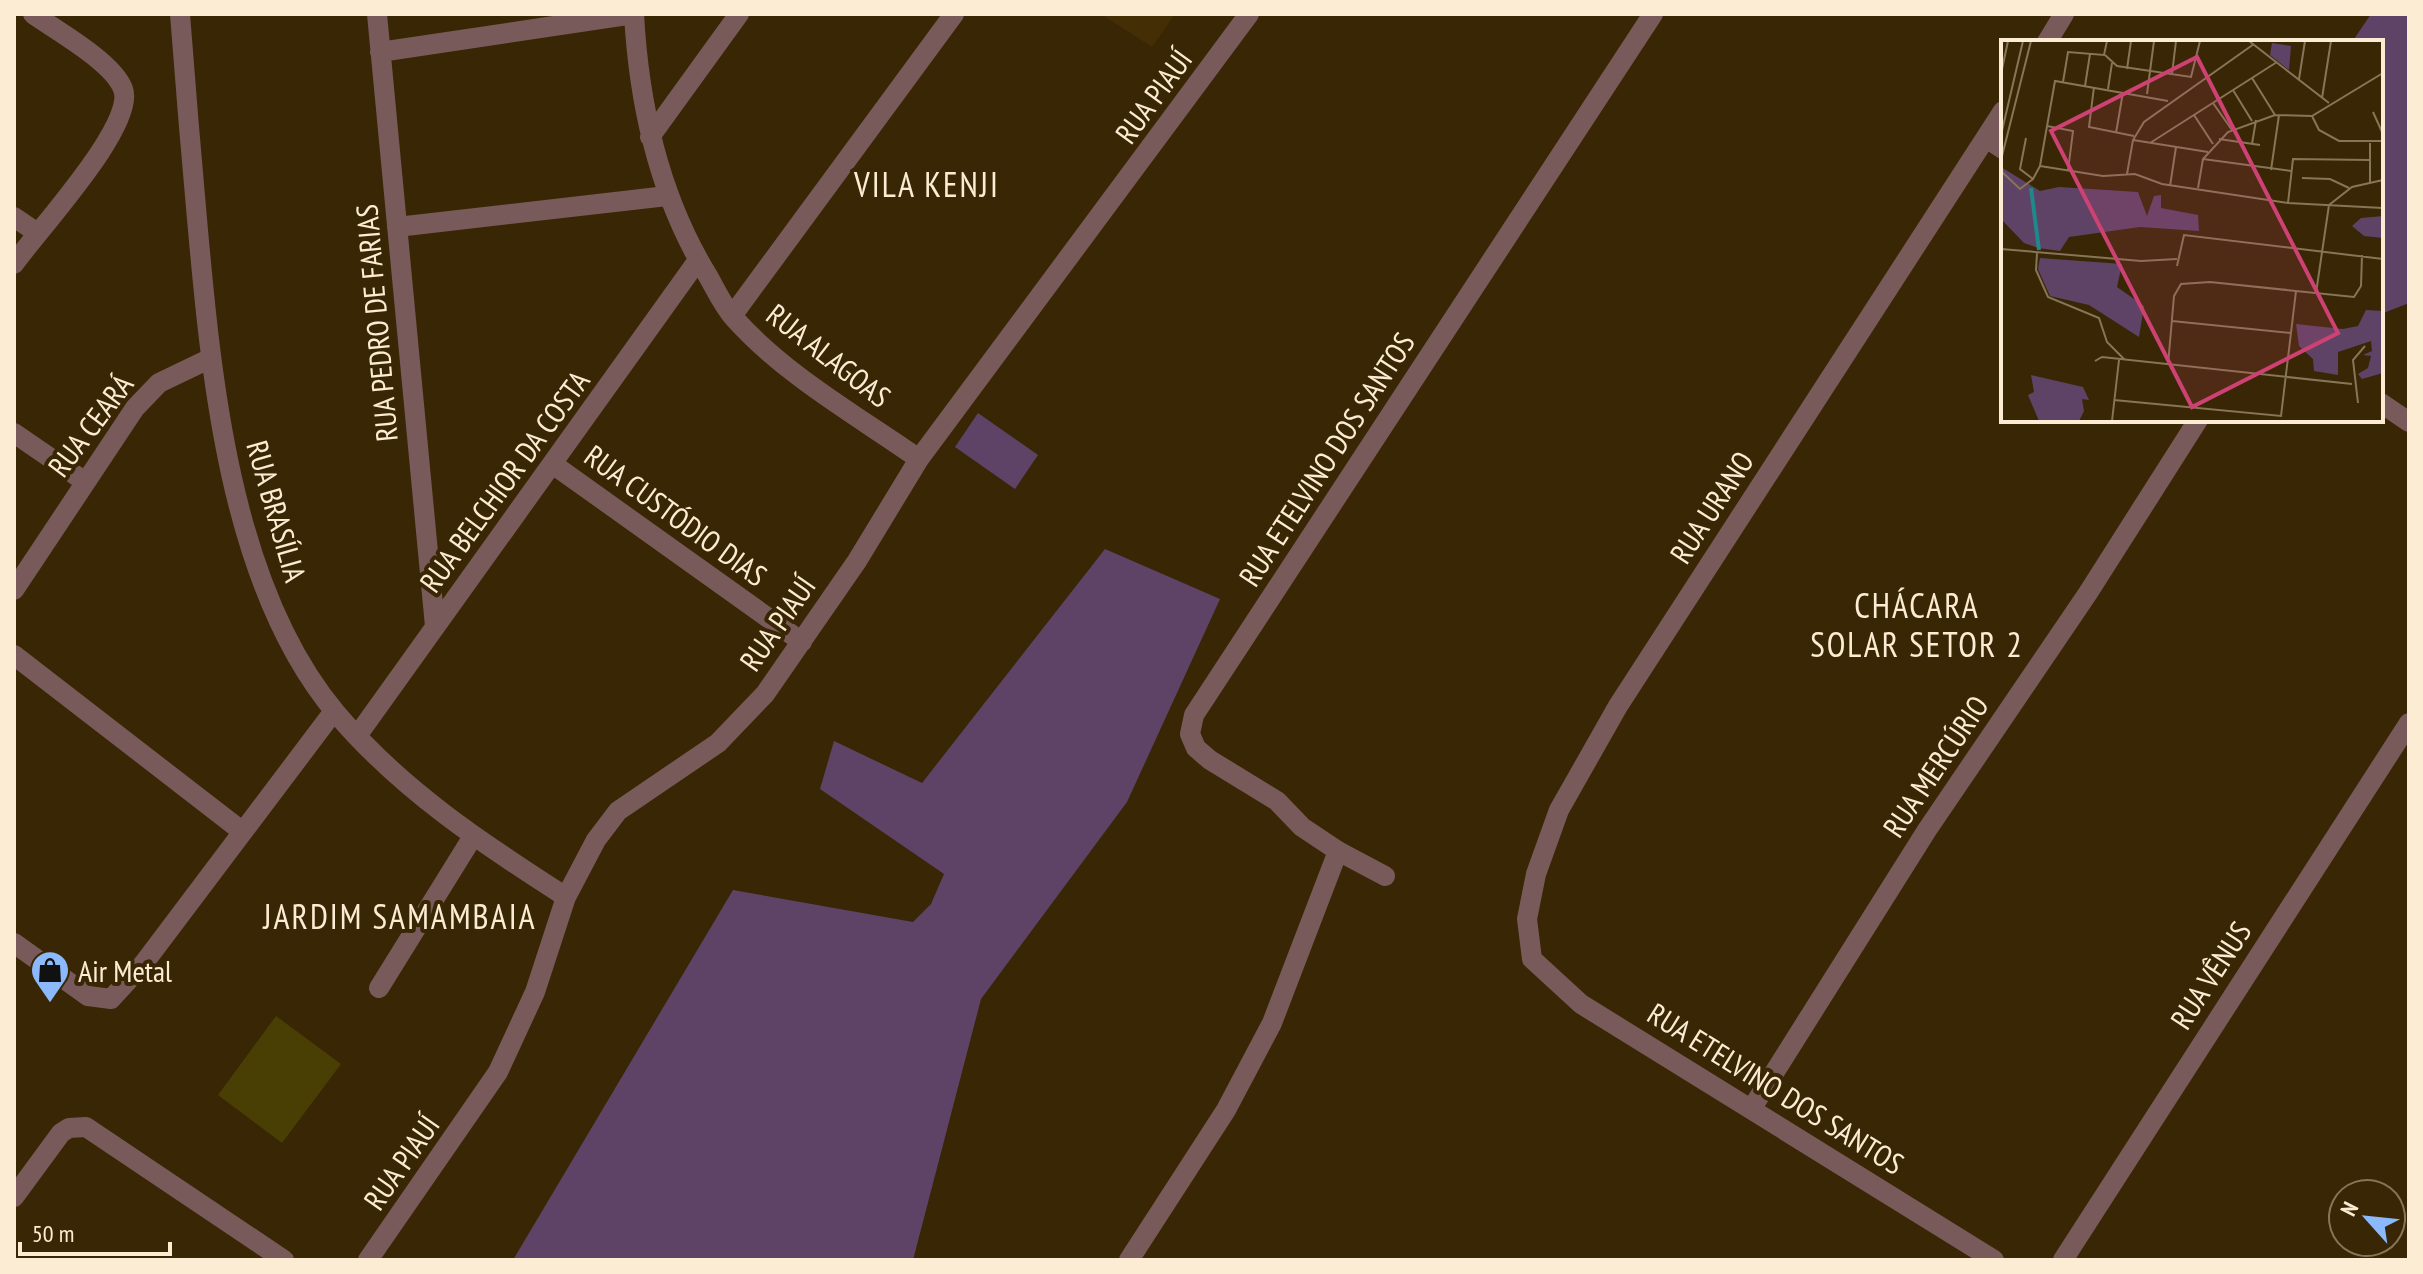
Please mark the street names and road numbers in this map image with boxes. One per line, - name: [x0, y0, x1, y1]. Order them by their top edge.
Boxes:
- street label: RUA PIAUÍ: [1106, 40, 1201, 151]
- street label: RUA PEDRO DE FARIAS: [346, 203, 406, 443]
- street label: RUA ALAGOAS: [759, 294, 899, 416]
- street label: RUA ETELVINO DOS SANTOS: [1229, 325, 1423, 593]
- street label: RUA BELCHIOR DA COSTA: [411, 362, 598, 599]
- street label: RUA CEARÁ: [39, 365, 142, 484]
- street label: RUA BRASÍLIA: [238, 436, 316, 587]
- street label: RUA CUSTÓDIO DIAS: [577, 436, 775, 594]
- street label: RUA URANO: [1660, 444, 1762, 570]
- street label: RUA PIAUÍ: [730, 567, 824, 678]
- street label: RUA MERCÚRIO: [1873, 688, 1997, 844]
- street label: RUA VÊNUS: [2161, 914, 2259, 1036]
- street label: RUA ETELVINO DOS SANTOS: [1641, 993, 1911, 1183]
- street label: RUA PIAUÍ: [354, 1106, 448, 1217]

